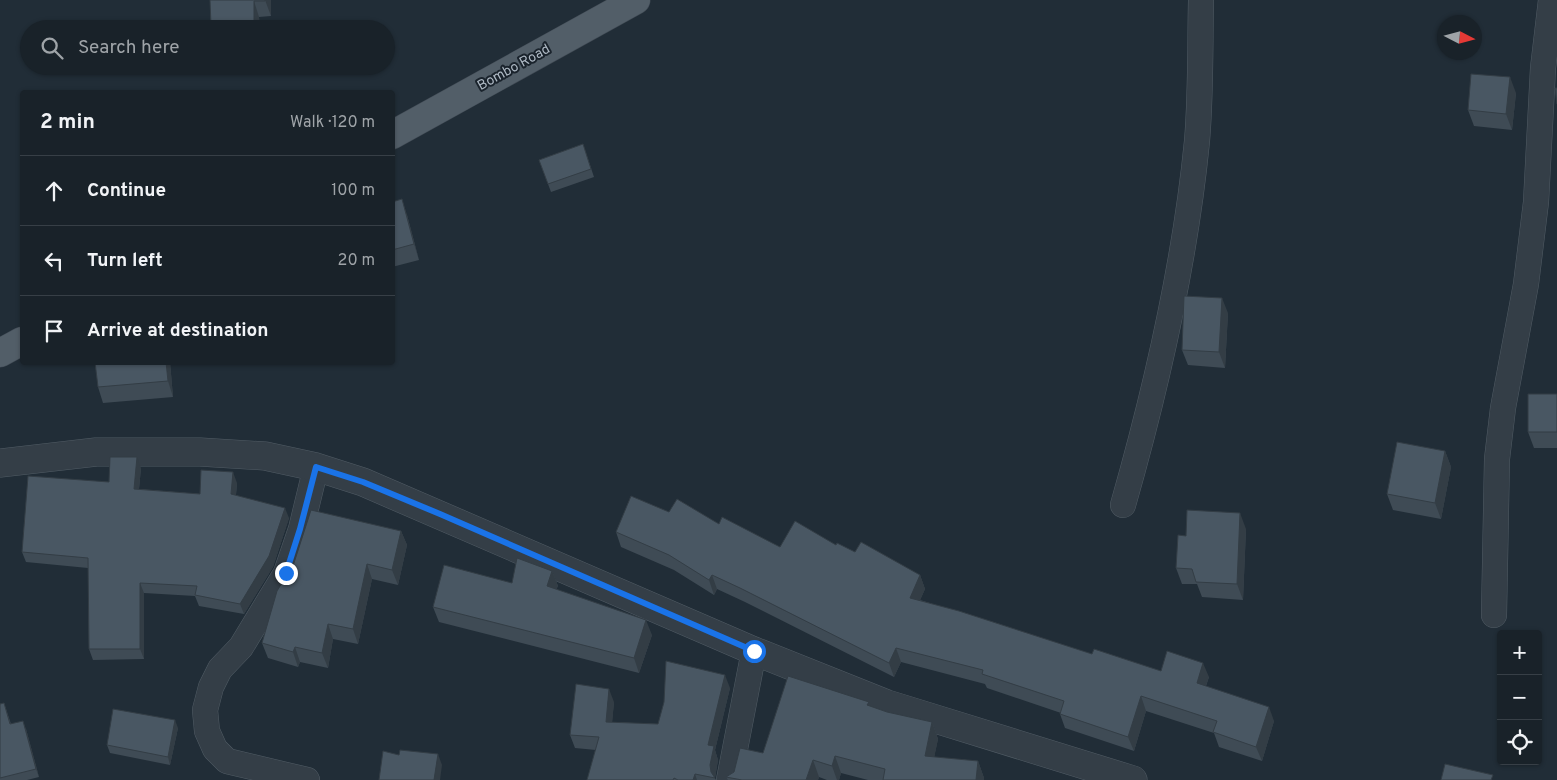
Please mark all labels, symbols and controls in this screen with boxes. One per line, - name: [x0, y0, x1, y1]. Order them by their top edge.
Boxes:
- north arrow: [1437, 15, 1482, 60]
- search box: [20, 20, 395, 75]
- icon: search: [38, 34, 66, 62]
- text: Search here: [78, 36, 180, 60]
- street label: Bombo Road: [475, 41, 553, 95]
- text: 2 min: [40, 109, 95, 136]
- text: Walk · 120 m: [290, 113, 375, 133]
- icon: ahead: [40, 177, 68, 205]
- text: Continue: [87, 179, 166, 203]
- text: 100 m: [331, 181, 375, 201]
- icon: left: [40, 247, 68, 275]
- text: Turn left: [87, 249, 163, 273]
- text: 20 m: [338, 251, 375, 271]
- icon: arrive: [40, 317, 68, 345]
- text: Arrive at destination: [87, 319, 268, 343]
- route end: [275, 562, 298, 585]
- map controls: [1497, 630, 1542, 765]
- button: +: [1497, 630, 1542, 675]
- route start: [743, 640, 766, 663]
- button: −: [1497, 675, 1542, 720]
- button: locate: [1497, 720, 1542, 765]

